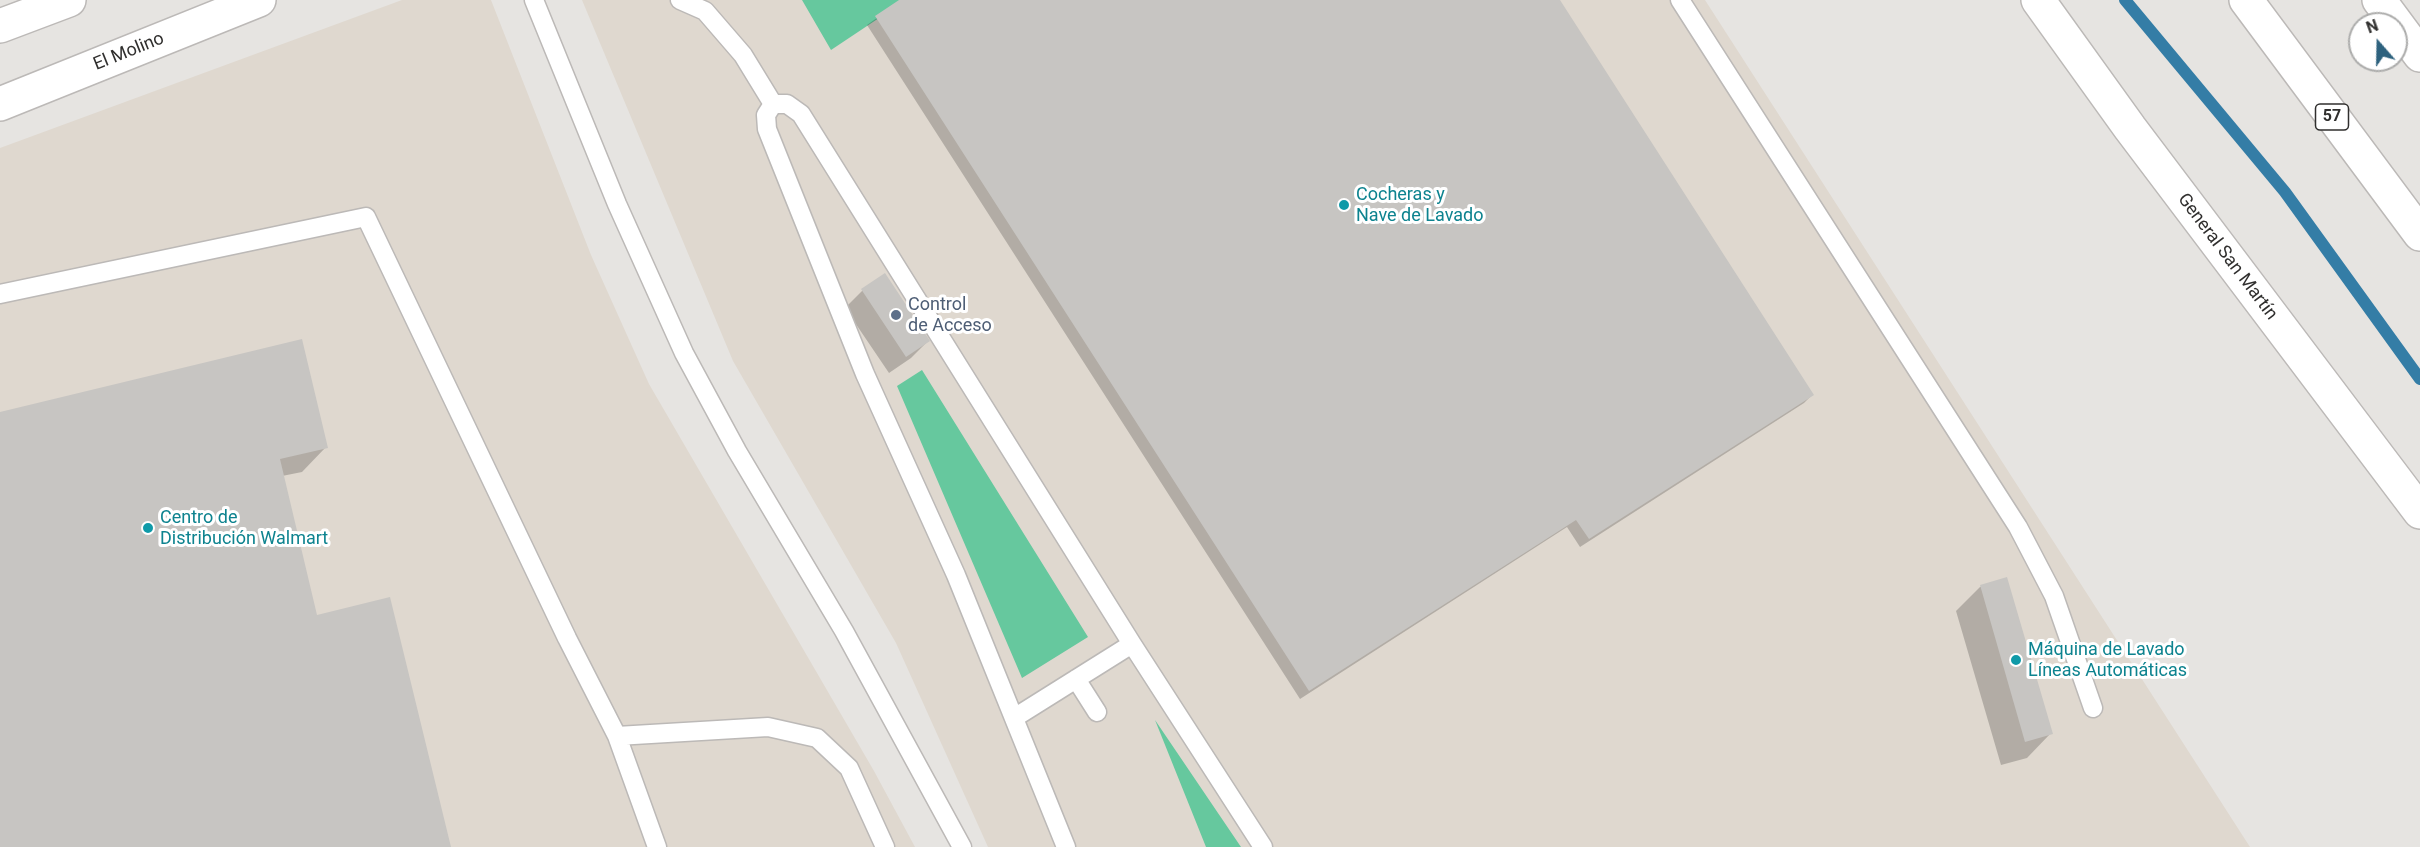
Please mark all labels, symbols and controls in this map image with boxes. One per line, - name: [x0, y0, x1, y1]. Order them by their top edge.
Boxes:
- north arrow: [2348, 12, 2408, 72]
- text: N: [2364, 16, 2381, 37]
- street label: El Molino: [91, 28, 167, 76]
- road number: 57: [2316, 104, 2348, 130]
- place label: Cocheras y Nave de Lavado: [1356, 184, 1483, 226]
- street label: General San Martín: [2172, 189, 2282, 325]
- marker: Cocheras y Nave de Lavado: [1337, 198, 1351, 212]
- place label: Control de Acceso: [908, 294, 992, 336]
- marker: Control de Acceso: [889, 308, 903, 322]
- place label: Centro de Distribución Walmart: [160, 507, 328, 550]
- marker: Centro de Distribución Walmart: [141, 521, 155, 535]
- place label: Máquina de Lavado Líneas Automáticas: [2028, 639, 2187, 682]
- marker: Máquina de Lavado Líneas Automáticas: [2009, 653, 2023, 667]

